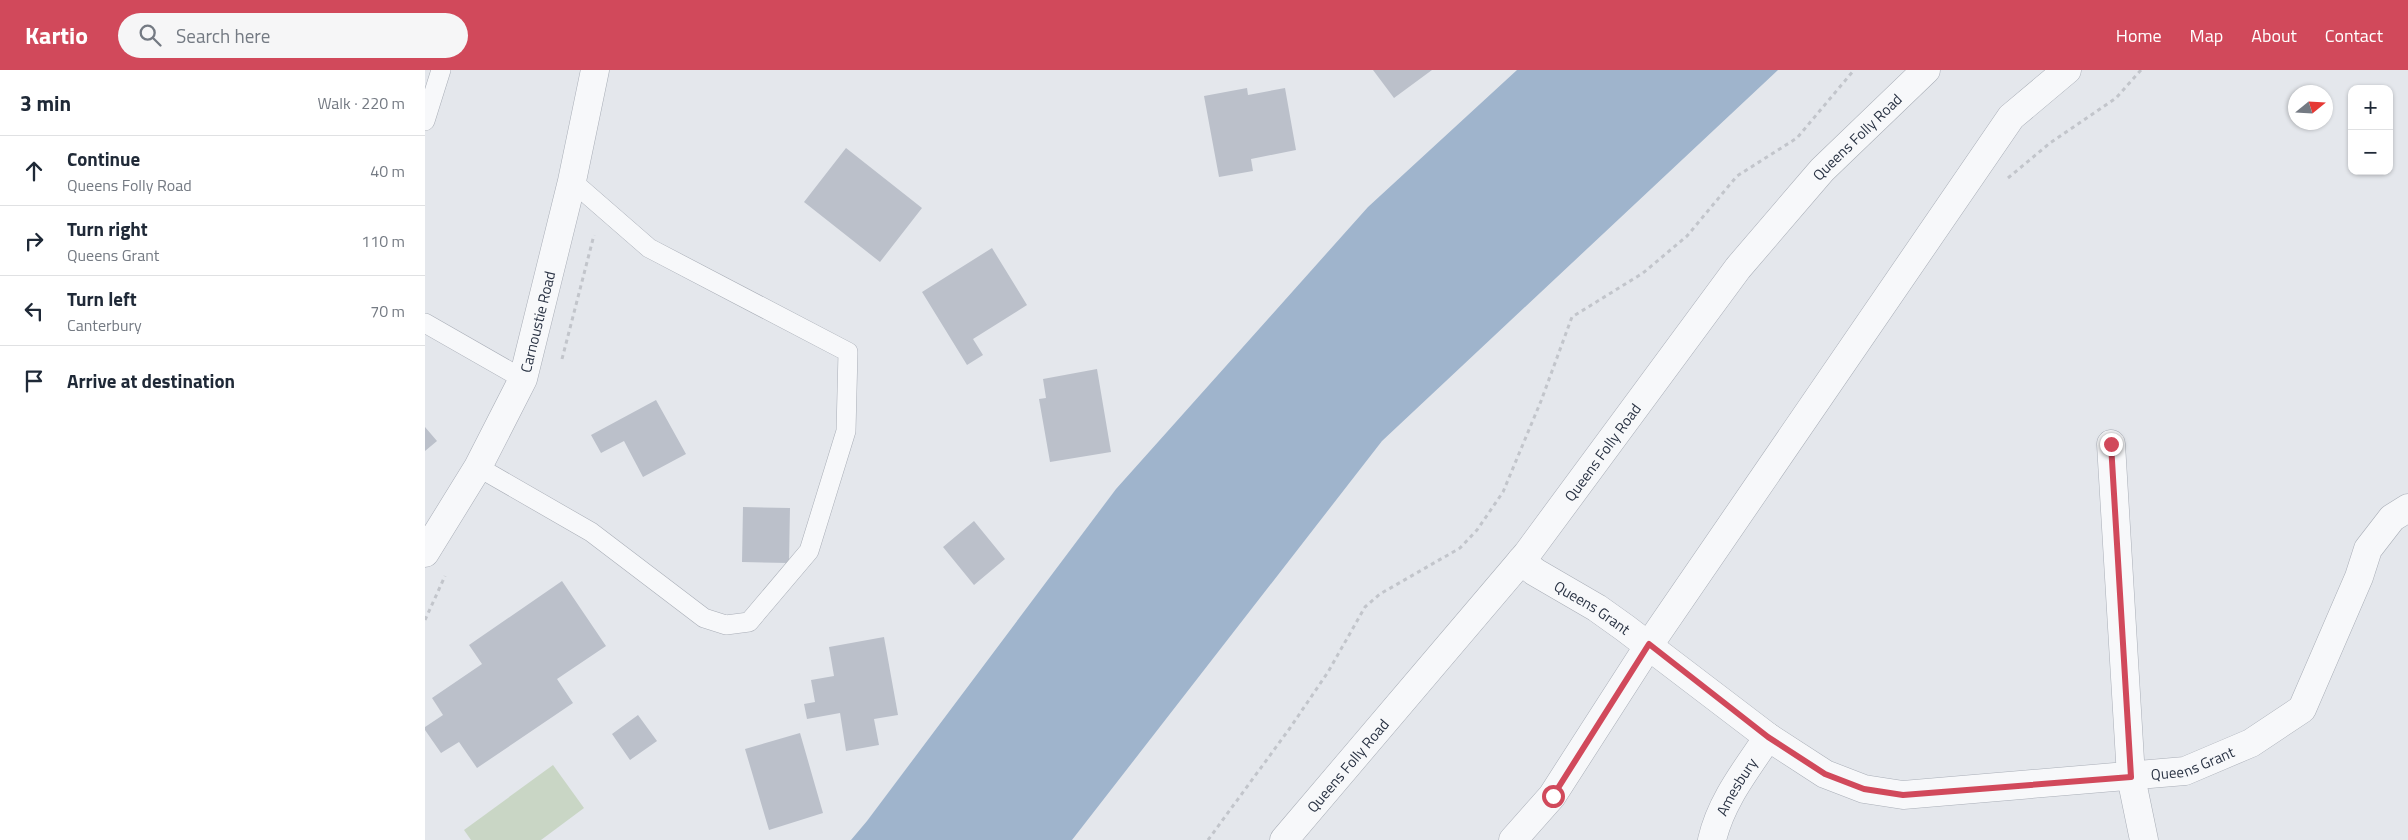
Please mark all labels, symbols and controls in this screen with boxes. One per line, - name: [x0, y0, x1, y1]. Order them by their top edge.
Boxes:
- search box: [118, 13, 468, 58]
- text: Kartio: [25, 17, 88, 53]
- icon: search: [136, 21, 164, 49]
- text: Search here: [176, 21, 270, 50]
- text: Home: [2116, 22, 2162, 49]
- text: Map: [2190, 22, 2223, 49]
- text: About: [2251, 22, 2297, 49]
- text: Contact: [2325, 22, 2383, 49]
- north arrow: [2288, 85, 2333, 130]
- map controls: [2348, 85, 2393, 175]
- button: +: [2348, 85, 2393, 130]
- text: 3 min: [20, 87, 71, 119]
- street label: Queens Folly Road: [1807, 88, 1907, 185]
- text: Walk · 220 m: [317, 91, 405, 115]
- button: −: [2348, 130, 2393, 175]
- text: Continue: [67, 144, 140, 173]
- icon: ahead: [20, 157, 48, 185]
- text: 40 m: [370, 159, 405, 183]
- text: Queens Folly Road: [67, 173, 192, 197]
- text: Turn right: [67, 214, 148, 243]
- icon: right: [20, 227, 48, 255]
- text: 110 m: [361, 229, 405, 253]
- text: Queens Grant: [67, 243, 159, 267]
- street label: Carnoustie Road: [514, 268, 561, 375]
- text: Turn left: [67, 284, 137, 313]
- icon: left: [20, 297, 48, 325]
- text: 70 m: [370, 299, 405, 323]
- text: Canterbury: [67, 313, 142, 337]
- text: Arrive at destination: [67, 366, 235, 395]
- icon: arrive: [20, 367, 48, 395]
- street label: Queens Folly Road: [1558, 398, 1646, 506]
- route end: [2100, 433, 2123, 456]
- street label: Queens Grant: [1550, 574, 1636, 640]
- street label: Queens Folly Road: [1301, 713, 1394, 817]
- street label: Queens Grant: [2150, 740, 2238, 785]
- street label: Amesbury: [1710, 753, 1762, 819]
- route start: [1542, 785, 1565, 808]

